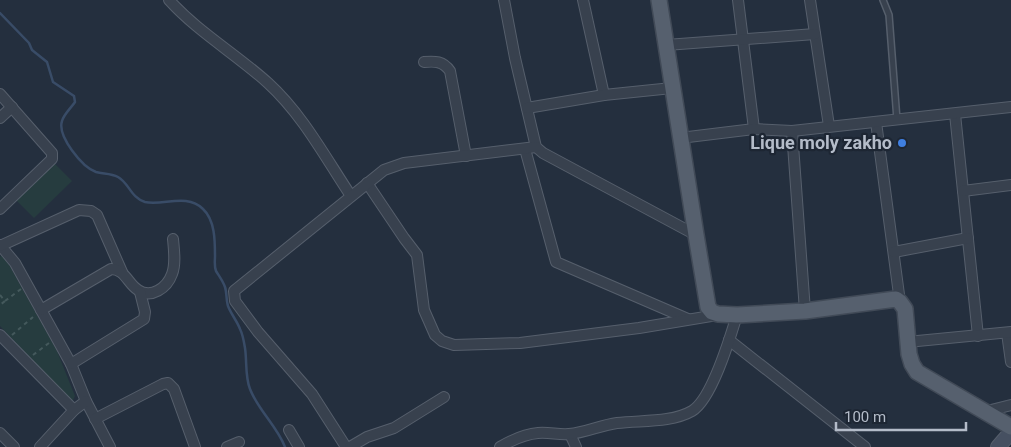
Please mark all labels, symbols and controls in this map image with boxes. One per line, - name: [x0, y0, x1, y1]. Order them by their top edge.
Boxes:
- place label: Lique moly zakho: [750, 132, 892, 153]
- marker: Lique moly zakho: [896, 137, 908, 149]
- scale bar: [836, 400, 966, 432]
- text: 100 m: [844, 408, 886, 426]

